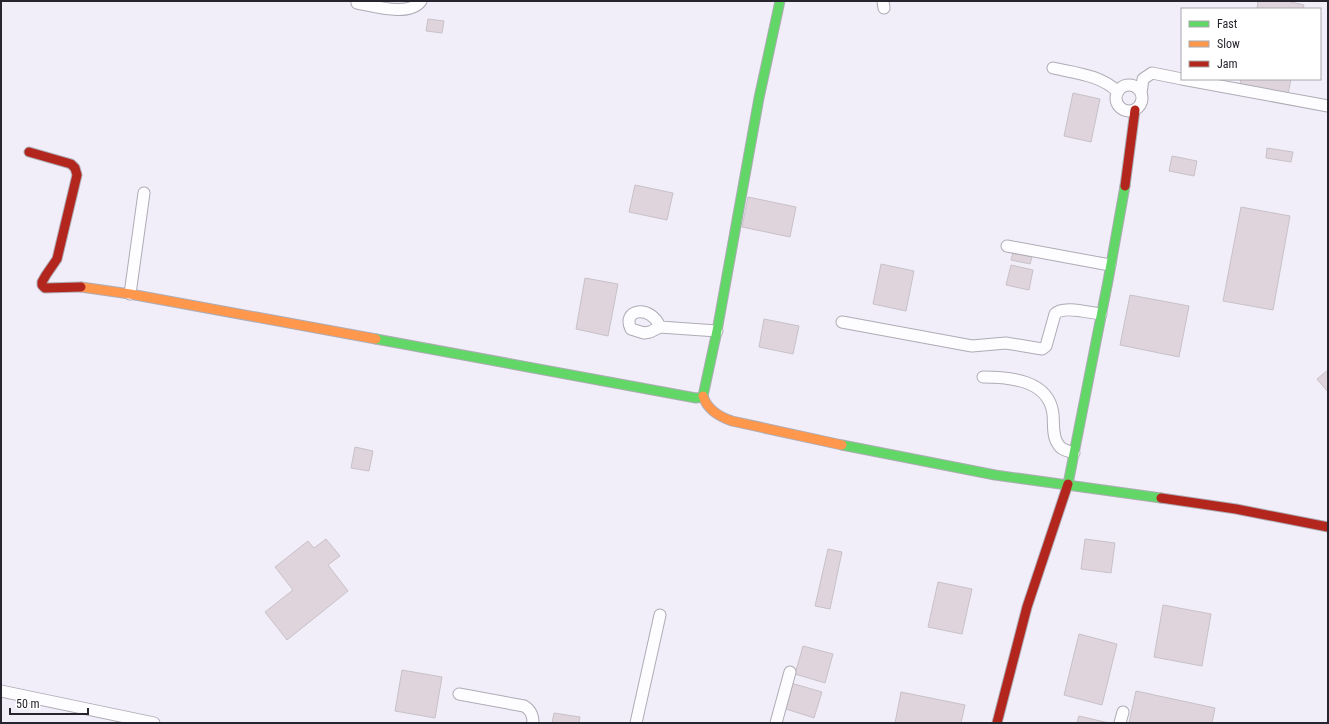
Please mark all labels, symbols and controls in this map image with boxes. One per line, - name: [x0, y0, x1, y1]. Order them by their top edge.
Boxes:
- legend: [1181, 8, 1321, 80]
- text: Fast: [1217, 17, 1238, 31]
- text: Slow: [1217, 37, 1240, 51]
- text: Jam: [1217, 57, 1238, 71]
- scale bar: [10, 690, 88, 716]
- text: 50 m: [16, 697, 40, 711]

